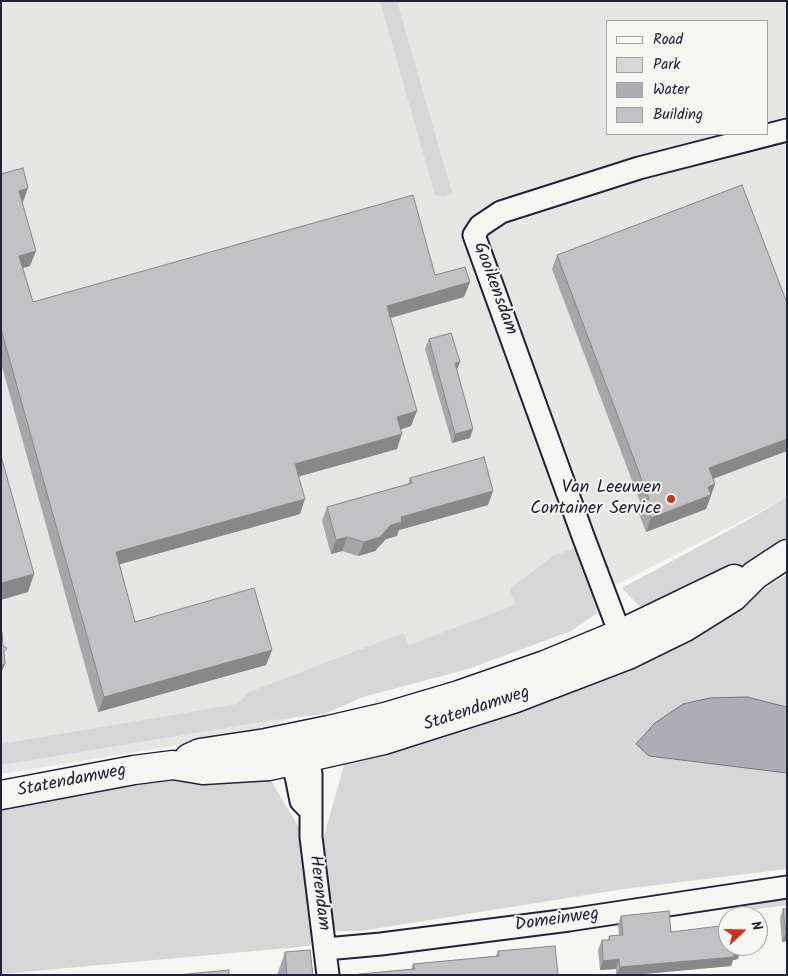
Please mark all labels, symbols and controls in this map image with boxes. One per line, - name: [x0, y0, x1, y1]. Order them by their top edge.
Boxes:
- legend: [606, 20, 768, 135]
- text: Road: [653, 28, 683, 52]
- text: Park: [653, 53, 680, 77]
- text: Water: [653, 78, 689, 102]
- text: Building: [653, 103, 703, 127]
- street label: Gooikensdam: [467, 240, 521, 338]
- place label: Van Leeuwen Container Service: [530, 478, 661, 520]
- marker: Van Leeuwen Container Service: [665, 493, 677, 505]
- street label: Statendamweg: [421, 683, 533, 737]
- street label: Statendamweg: [16, 761, 128, 803]
- street label: Herendam: [303, 854, 333, 932]
- street label: Domeinweg: [513, 904, 601, 938]
- north arrow: [718, 906, 768, 956]
- text: N: [744, 918, 768, 934]

